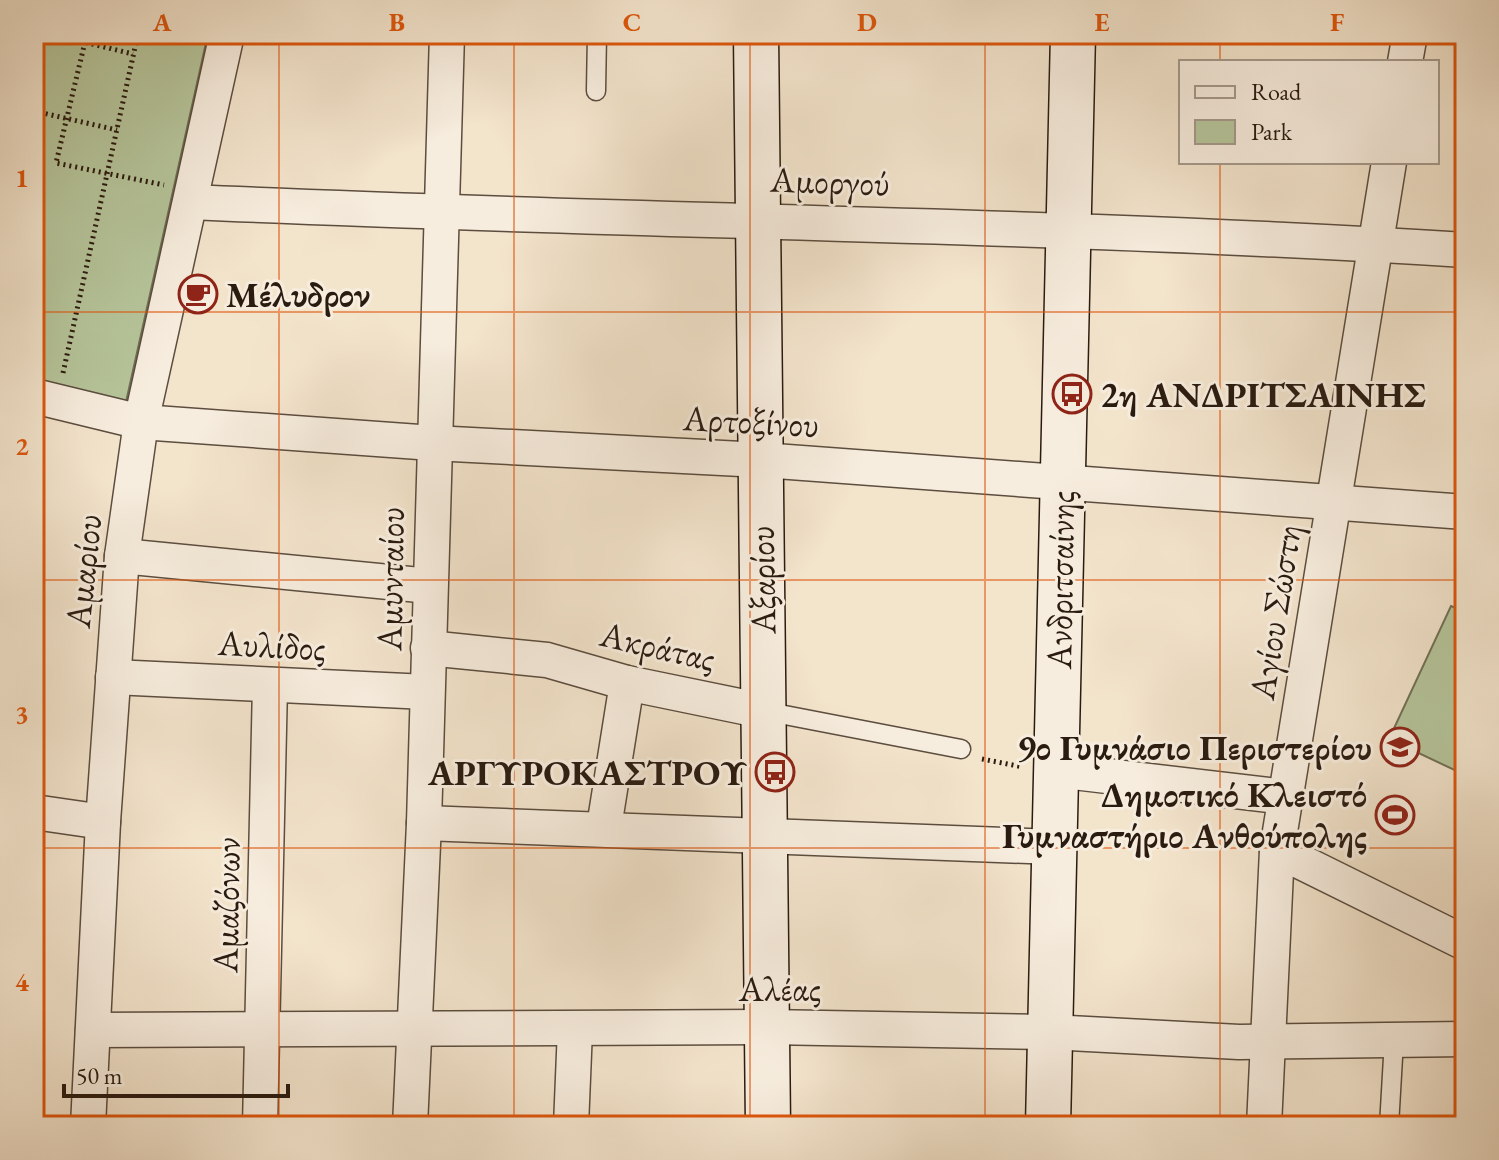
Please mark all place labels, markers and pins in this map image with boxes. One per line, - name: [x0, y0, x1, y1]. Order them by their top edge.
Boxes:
- place label: Μέλυδρον: [226, 271, 370, 318]
- cafe icon: Μέλυδρον: [177, 273, 219, 315]
- place label: 2η ΑΝΔΡΙΤΣΑΙΝΗΣ: [1100, 371, 1426, 418]
- bus stop icon: 2η ΑΝΔΡΙΤΣΑΙΝΗΣ: [1051, 373, 1093, 415]
- place label: 9ο Γυμνάσιο Περιστερίου: [1017, 724, 1372, 771]
- school or university icon: 9ο Γυμνάσιο Περιστερίου: [1379, 726, 1421, 768]
- place label: ΑΡΓΥΡΟΚΑΣΤΡΟΥ: [427, 749, 747, 796]
- bus stop icon: ΑΡΓΥΡΟΚΑΣΤΡΟΥ: [754, 751, 796, 793]
- place label: Δημοτικό Κλειστό Γυμναστήριο Ανθούπολης: [1002, 771, 1367, 859]
- sports icon: Δημοτικό Κλειστό Γυμναστήριο Ανθούπολης: [1374, 794, 1416, 836]

